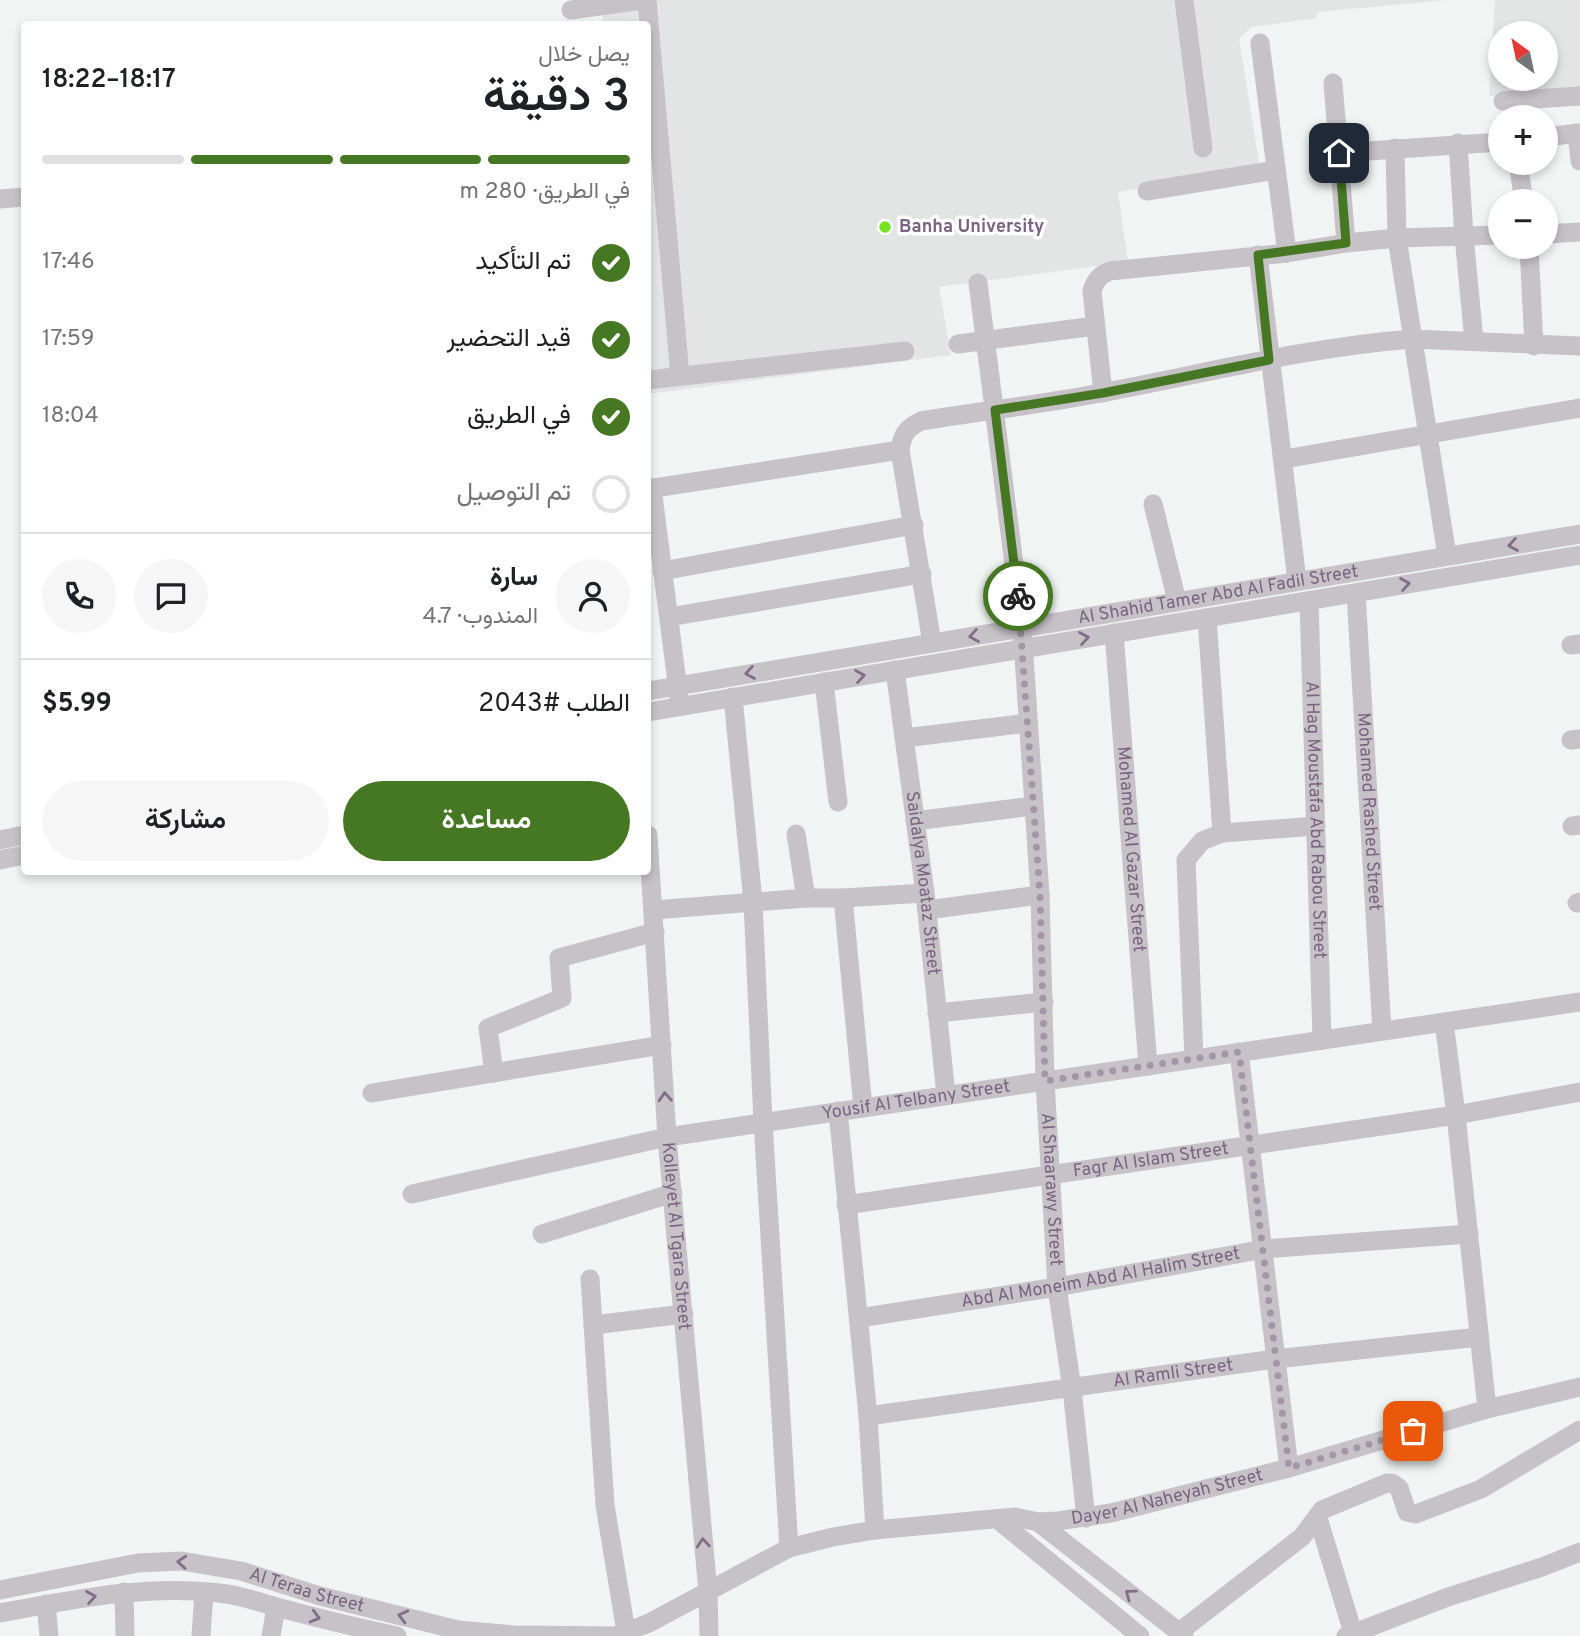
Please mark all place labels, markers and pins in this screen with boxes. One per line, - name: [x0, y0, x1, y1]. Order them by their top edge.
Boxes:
- pin: [1309, 123, 1369, 183]
- place label: Banha University: [899, 216, 1044, 239]
- marker: Banha University: [877, 219, 893, 235]
- pin: [1383, 1401, 1443, 1461]

